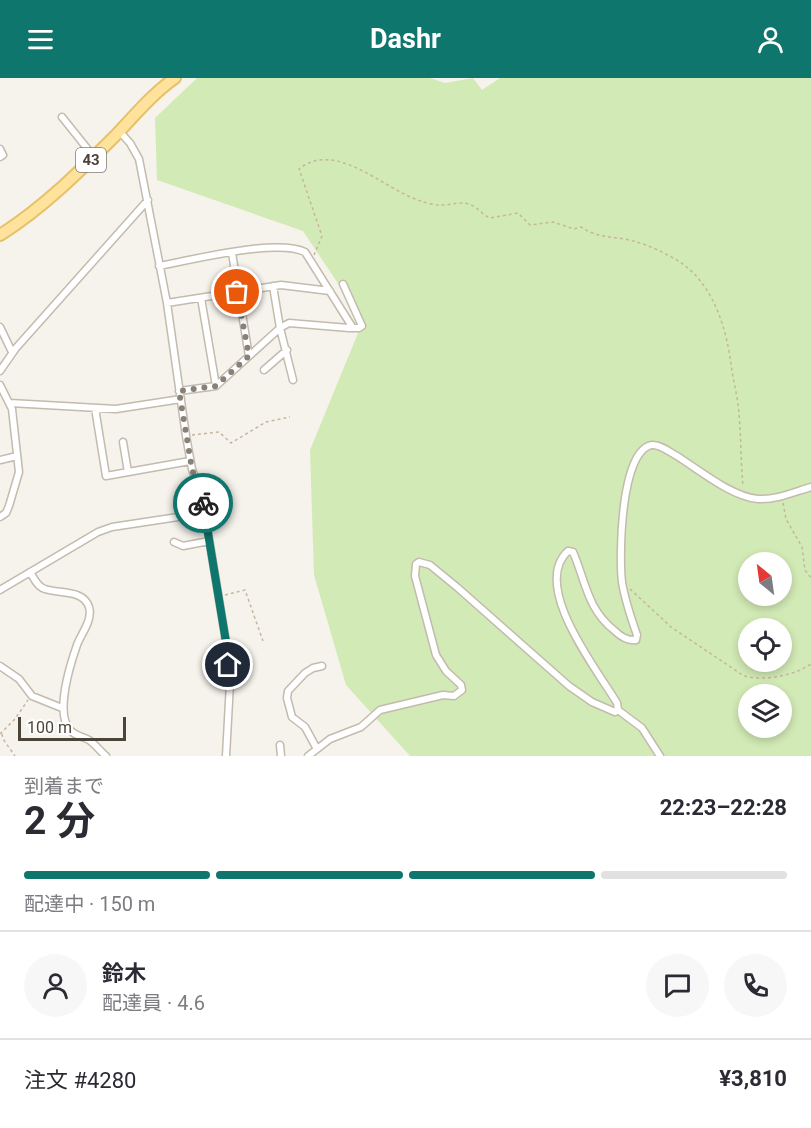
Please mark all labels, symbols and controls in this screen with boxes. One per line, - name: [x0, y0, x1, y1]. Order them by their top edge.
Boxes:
- icon: menu: [24, 23, 57, 56]
- text: Dashr: [370, 23, 441, 55]
- icon: person: [754, 23, 787, 56]
- road number: 43: [76, 148, 106, 172]
- pin: [211, 266, 262, 317]
- icon: bag: [220, 275, 253, 308]
- courier: [173, 473, 233, 533]
- icon: bike: [187, 487, 220, 520]
- north arrow: [738, 552, 792, 606]
- map controls: [738, 552, 792, 738]
- button: locate: [738, 618, 792, 672]
- pin: [202, 639, 253, 690]
- icon: home: [211, 648, 244, 681]
- button: layers: [738, 684, 792, 738]
- scale bar: [18, 714, 126, 742]
- text: 100 m: [27, 718, 72, 737]
- text: 到着まで: [24, 774, 104, 798]
- text: 22:23–22:28: [660, 795, 787, 820]
- text: 2 分: [24, 798, 95, 844]
- text: 配達中 · 150 m: [24, 892, 155, 916]
- button: person: [24, 954, 87, 1017]
- button: chat: [646, 954, 709, 1017]
- button: phone: [724, 954, 787, 1017]
- text: 鈴木: [102, 961, 146, 986]
- text: 配達員 · 4.6: [102, 991, 205, 1015]
- text: ¥3,810: [719, 1066, 787, 1091]
- text: 注文 #4280: [24, 1068, 136, 1093]

